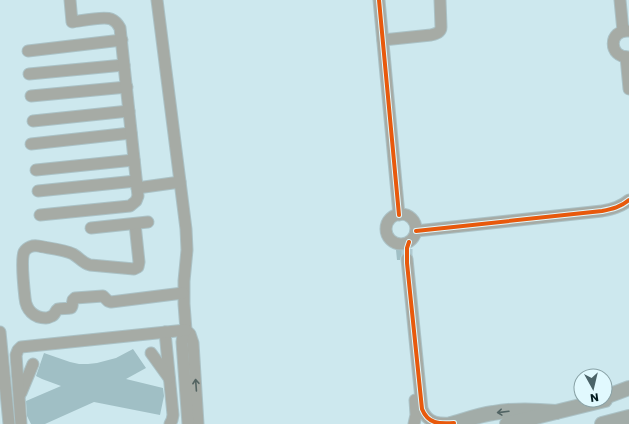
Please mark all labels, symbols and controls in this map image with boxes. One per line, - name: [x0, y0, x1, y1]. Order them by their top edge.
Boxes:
- north arrow: [573, 368, 613, 408]
- one-way arrow: [192, 379, 199, 392]
- text: N: [589, 389, 600, 406]
- one-way arrow: [497, 408, 510, 415]

